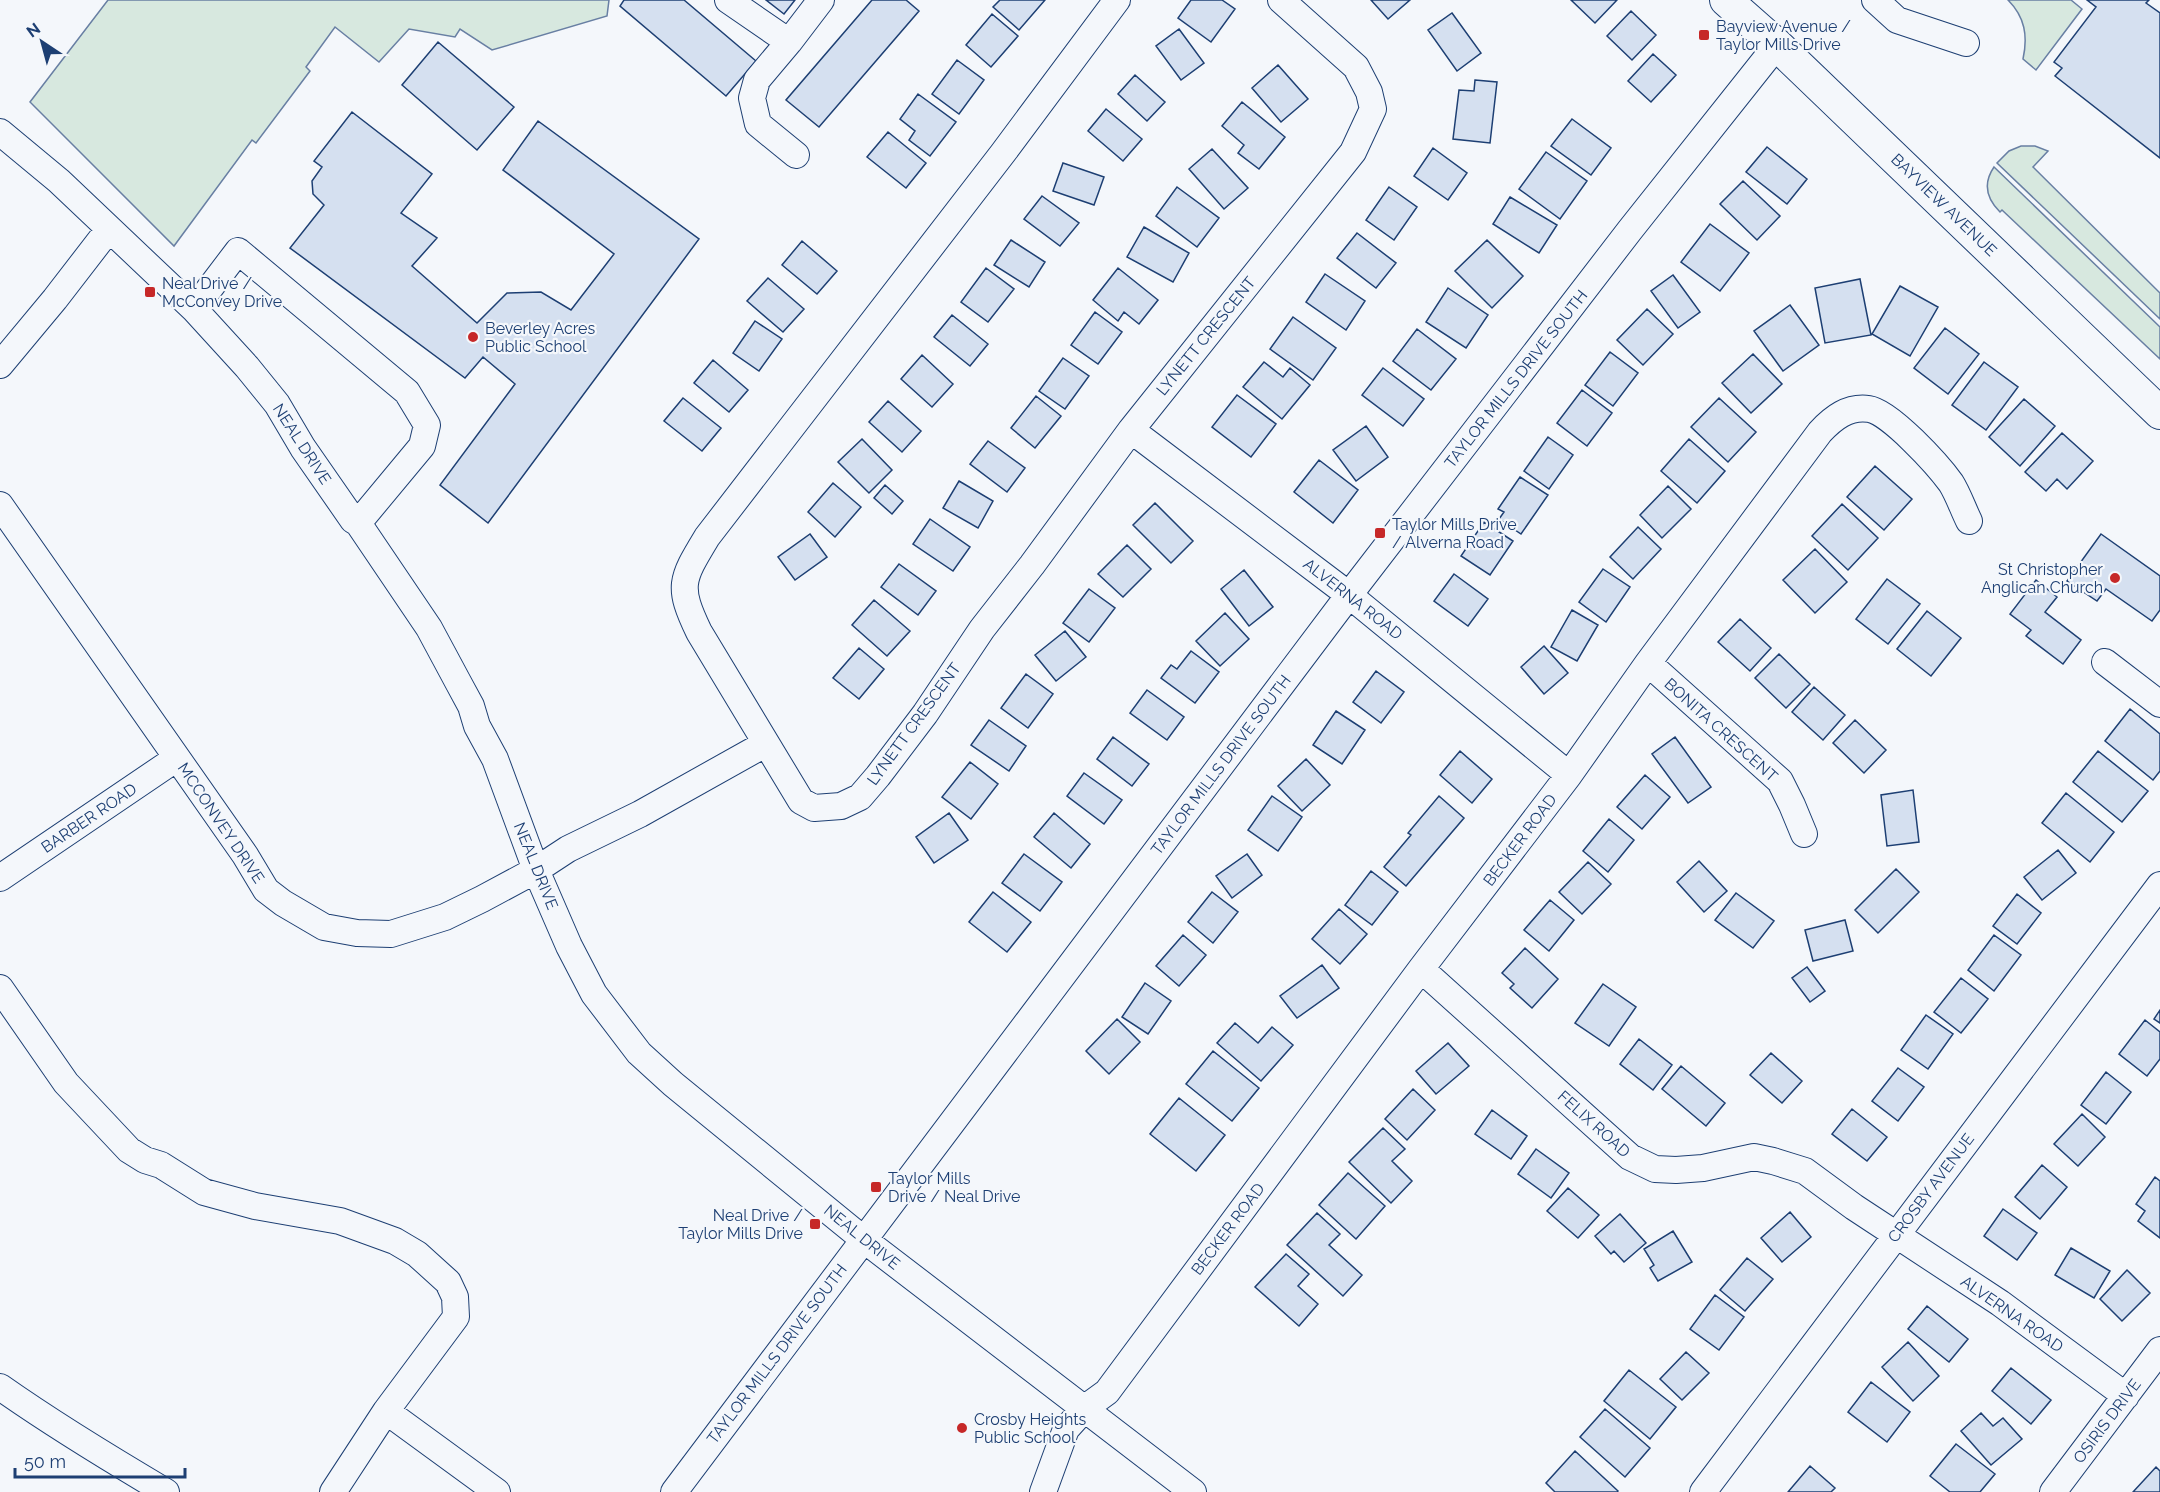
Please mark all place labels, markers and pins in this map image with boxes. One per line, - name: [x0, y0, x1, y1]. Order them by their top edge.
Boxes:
- place label: Bayview Avenue / Taylor Mills Drive: [1716, 17, 1851, 54]
- marker: Bayview Avenue / Taylor Mills Drive: [1697, 28, 1711, 42]
- place label: Neal Drive / McConvey Drive: [162, 274, 282, 311]
- marker: Neal Drive / McConvey Drive: [143, 285, 157, 299]
- place label: Beverley Acres Public School: [485, 319, 596, 356]
- marker: Beverley Acres Public School: [466, 330, 480, 344]
- place label: Taylor Mills Drive / Alverna Road: [1392, 515, 1517, 552]
- marker: Taylor Mills Drive / Alverna Road: [1373, 526, 1387, 540]
- place label: St Christopher Anglican Church: [1981, 560, 2103, 597]
- marker: St Christopher Anglican Church: [2108, 571, 2122, 585]
- place label: Taylor Mills Drive / Neal Drive: [888, 1169, 1020, 1206]
- marker: Taylor Mills Drive / Neal Drive: [869, 1180, 883, 1194]
- place label: Neal Drive / Taylor Mills Drive: [678, 1206, 803, 1243]
- marker: Neal Drive / Taylor Mills Drive: [808, 1217, 822, 1231]
- place label: Crosby Heights Public School: [974, 1410, 1087, 1447]
- marker: Crosby Heights Public School: [955, 1421, 969, 1435]

